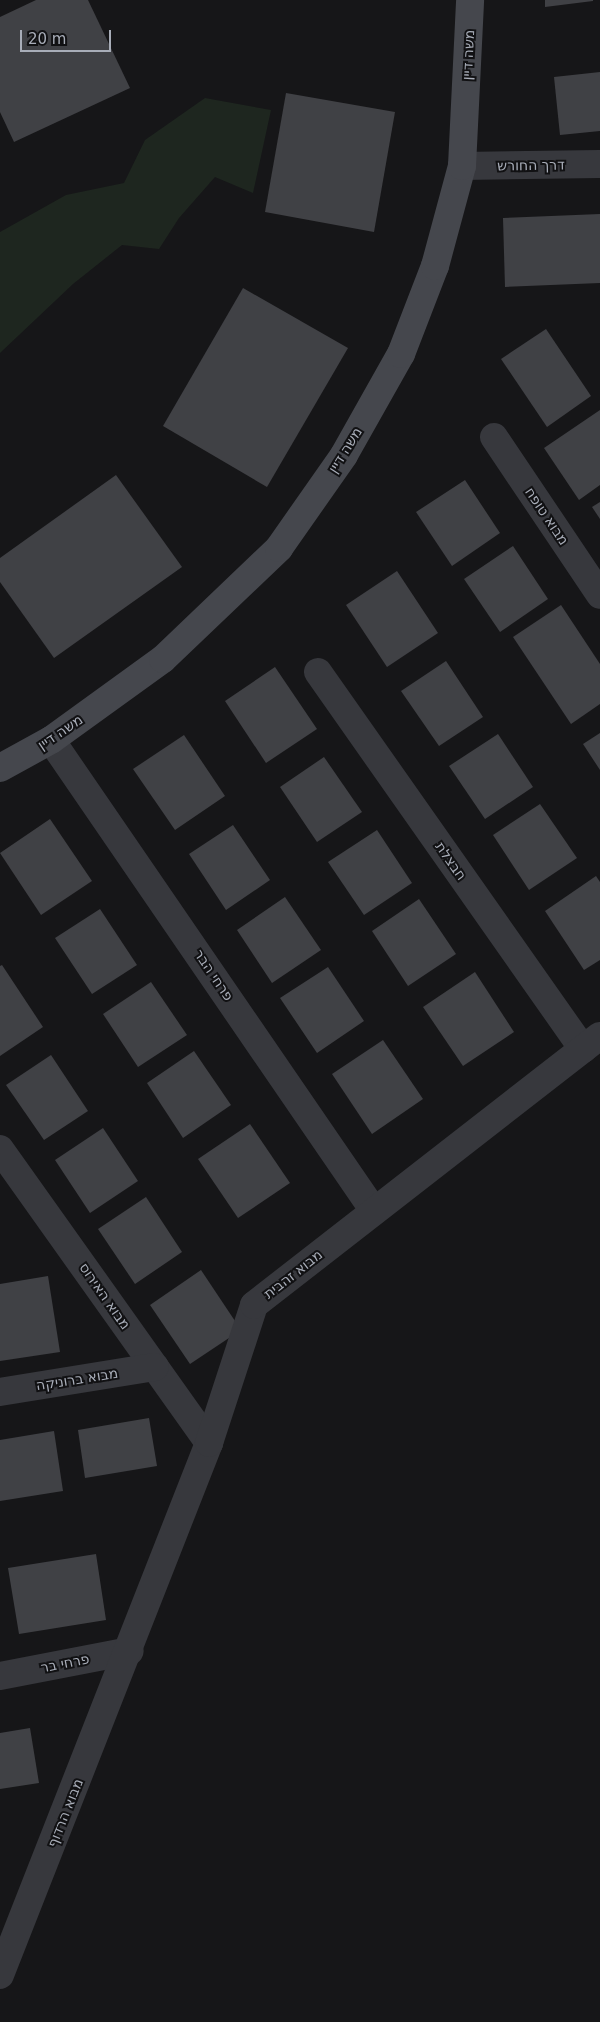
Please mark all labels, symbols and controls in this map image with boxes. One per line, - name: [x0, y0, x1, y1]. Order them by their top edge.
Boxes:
- scale bar: [22, 20, 114, 52]
- street label: משה דיין: [458, 29, 478, 81]
- text: 20 m: [28, 30, 66, 48]
- street label: דרך החורש: [497, 156, 565, 174]
- street label: משה דיין: [324, 424, 366, 476]
- street label: מבוא טופח: [522, 484, 572, 548]
- street label: משה דיין: [34, 711, 86, 753]
- street label: חבצלת: [432, 839, 470, 883]
- street label: פרחי הבר: [191, 946, 237, 1004]
- street label: מבוא זהבית: [260, 1246, 326, 1302]
- street label: מבוא האירוס: [76, 1259, 134, 1333]
- street label: מבוא ברוניקה: [35, 1364, 119, 1394]
- street label: פרחי בר: [39, 1650, 91, 1676]
- street label: מבוא הרדוף: [44, 1776, 86, 1850]

